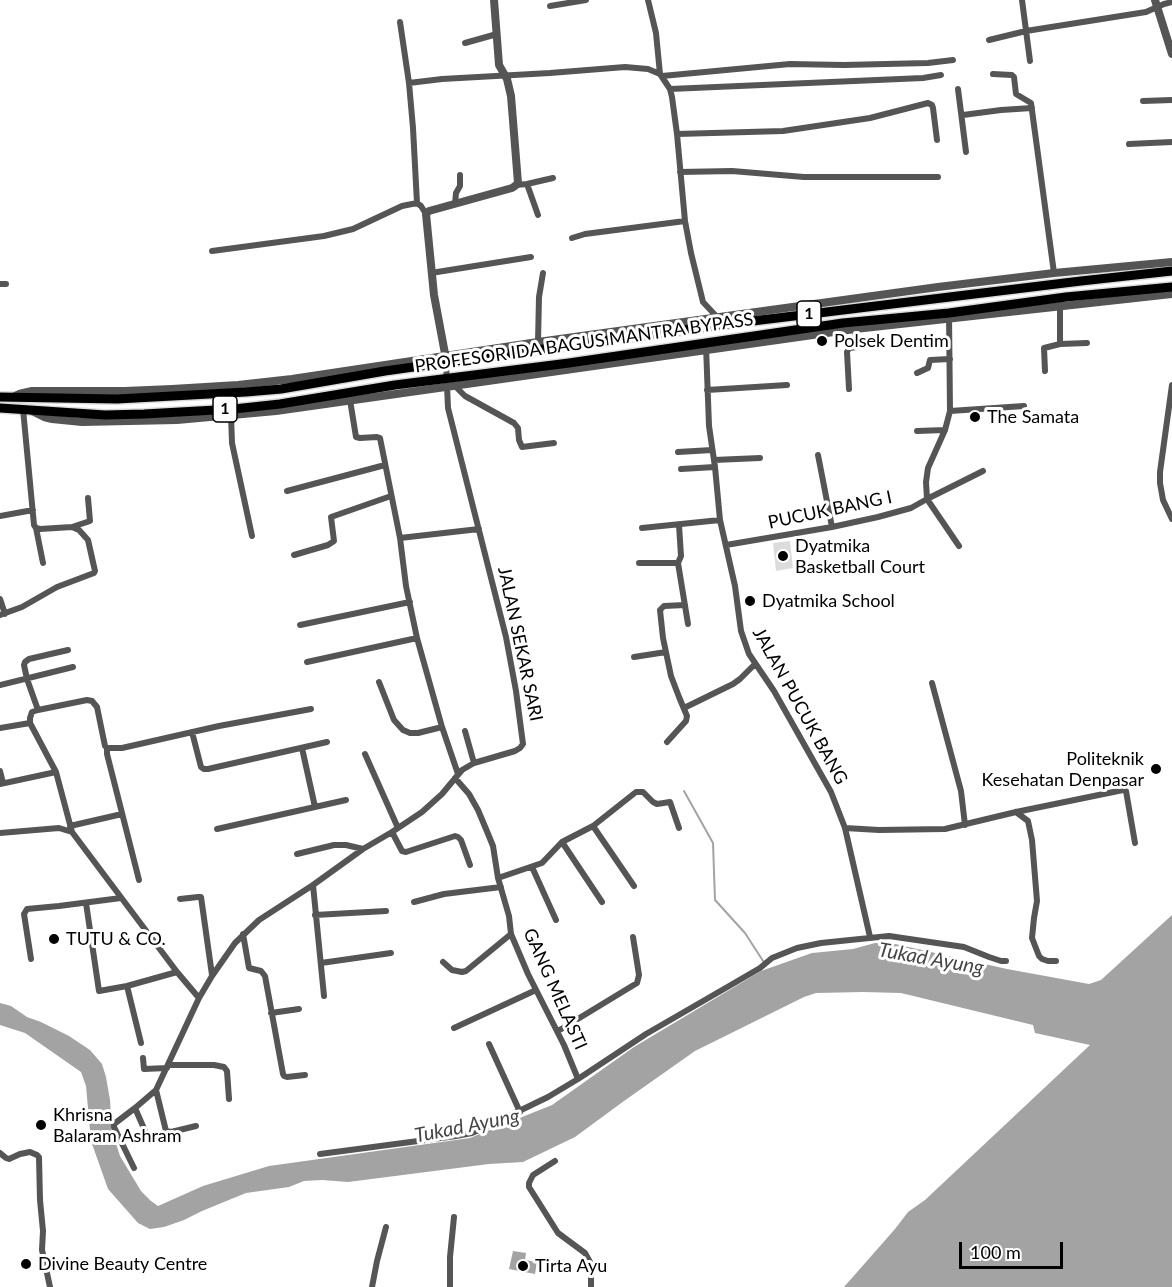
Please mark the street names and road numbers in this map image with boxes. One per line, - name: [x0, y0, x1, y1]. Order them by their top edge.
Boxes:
- road number: 1: [797, 301, 821, 327]
- street label: PROFESOR IDA BAGUS MANTRA BYPASS: [413, 309, 755, 377]
- road number: 1: [213, 396, 237, 422]
- street label: PUCUK BANG I: [766, 486, 894, 534]
- street label: JALAN SEKAR SARI: [493, 565, 547, 723]
- street label: JALAN PUCUK BANG: [748, 624, 852, 788]
- street label: GANG MELASTI: [519, 925, 591, 1053]

